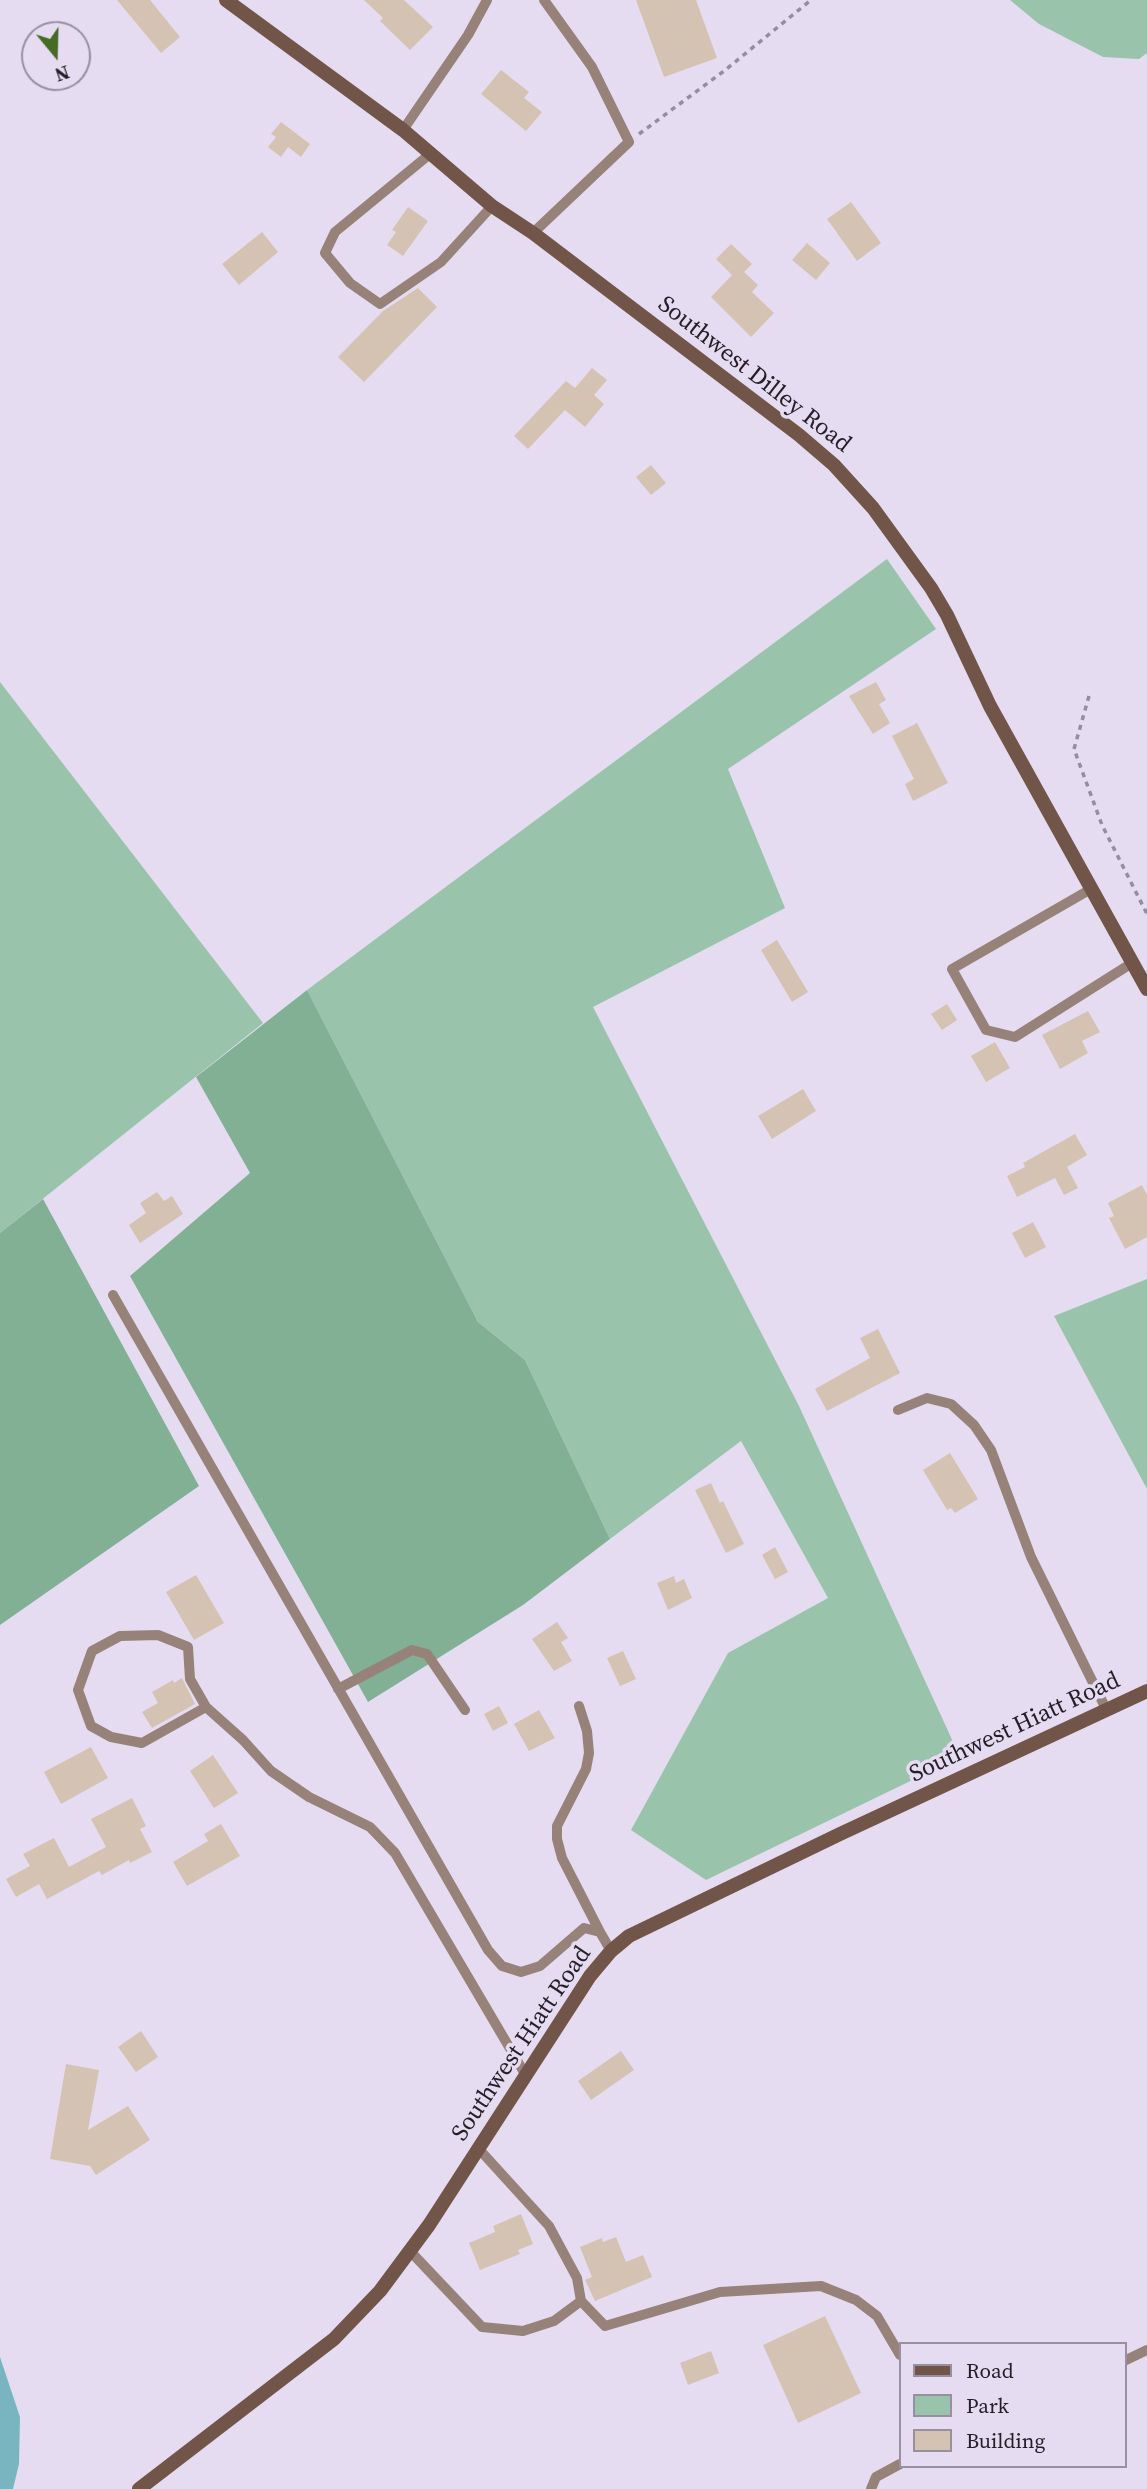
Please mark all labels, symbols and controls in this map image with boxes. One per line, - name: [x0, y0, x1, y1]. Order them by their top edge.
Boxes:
- north arrow: [21, 21, 91, 91]
- text: N: [51, 59, 73, 89]
- street label: Southwest Dilley Road: [652, 291, 856, 459]
- street label: Southwest Hiatt Road: [905, 1667, 1125, 1789]
- street label: Southwest Hiatt Road: [446, 1941, 598, 2147]
- legend: [898, 2342, 1126, 2468]
- text: Road: [966, 2356, 1014, 2385]
- text: Park: [966, 2391, 1009, 2420]
- text: Building: [966, 2426, 1045, 2455]

